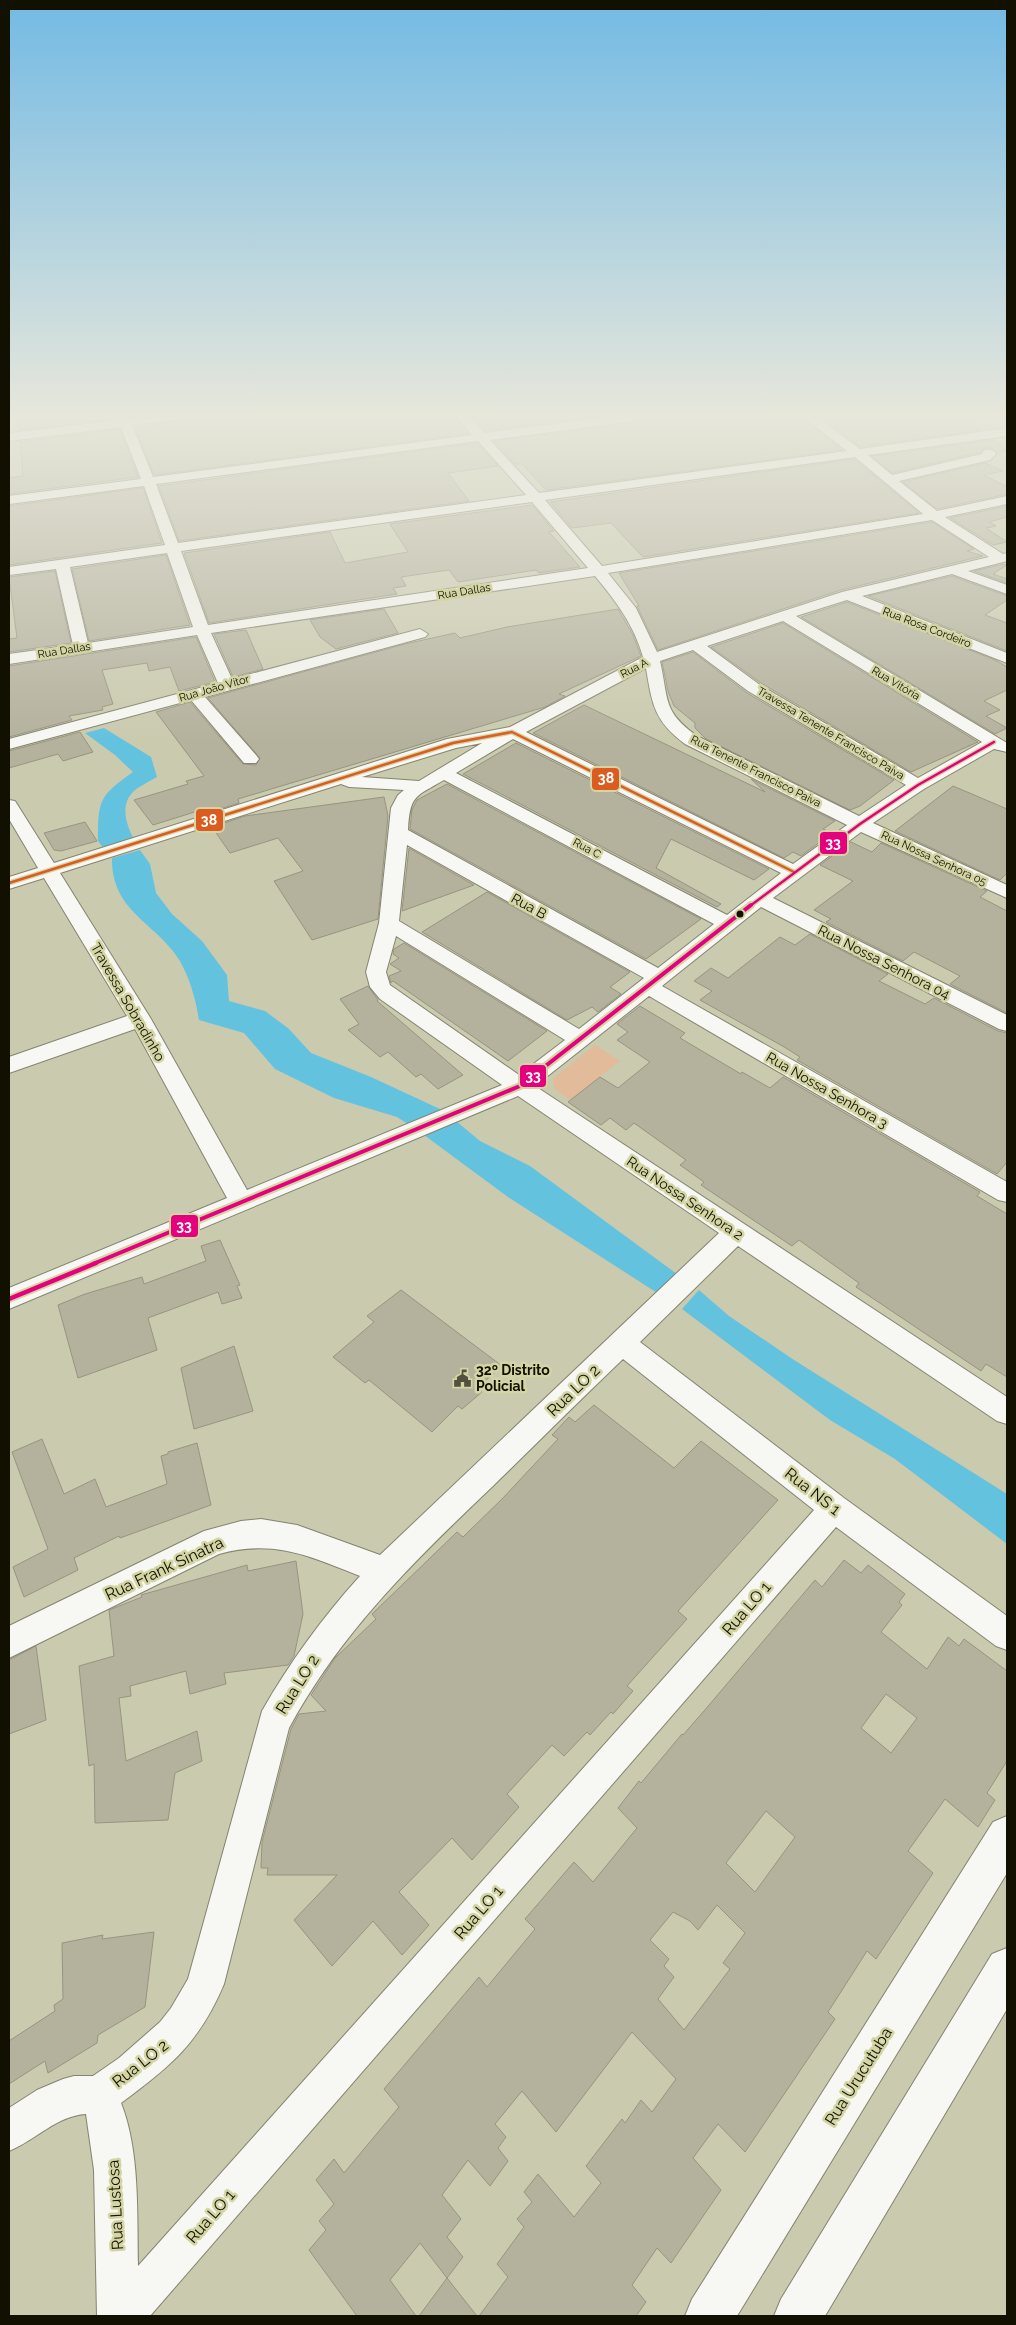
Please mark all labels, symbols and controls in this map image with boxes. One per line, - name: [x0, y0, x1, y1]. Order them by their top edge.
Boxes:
- street label: Rua Dallas: [437, 581, 492, 602]
- street label: Rua Rosa Cordeiro: [881, 605, 973, 651]
- street label: Rua Dallas: [37, 640, 92, 661]
- street label: Rua A: [618, 656, 651, 681]
- street label: Rua Vitória: [869, 664, 922, 703]
- street label: Rua João Vítor: [177, 672, 251, 705]
- street label: Travessa Tenente Francisco Paiva: [755, 684, 906, 782]
- street label: Rua Tenente Francisco Paiva: [688, 733, 823, 810]
- line badge: 38: [591, 767, 620, 791]
- text: 38: [598, 770, 614, 786]
- line badge: 38: [195, 808, 224, 832]
- text: 38: [201, 812, 217, 828]
- street label: Rua Nossa Senhora 05: [879, 828, 989, 889]
- line badge: 33: [819, 831, 848, 855]
- text: 33: [825, 835, 841, 851]
- street label: Rua C: [570, 836, 603, 861]
- street label: Rua B: [509, 890, 549, 922]
- unlabelled marker: [735, 909, 745, 919]
- street label: Rua Nossa Senhora 04: [815, 922, 953, 1002]
- street label: Travessa Sobradinho: [88, 940, 168, 1064]
- street label: Rua Nossa Senhora 3: [764, 1049, 890, 1131]
- line badge: 33: [519, 1064, 547, 1088]
- text: 33: [525, 1068, 541, 1084]
- street label: Rua Nossa Senhora 2: [624, 1153, 746, 1243]
- line badge: 33: [170, 1214, 199, 1238]
- text: 33: [176, 1218, 192, 1234]
- street label: Rua LO 2: [543, 1361, 604, 1420]
- place label: 32º Distrito Policial: [476, 1362, 550, 1394]
- public building icon: 32º Distrito Policial: [452, 1368, 472, 1388]
- street label: Rua NS 1: [781, 1464, 845, 1519]
- street label: Rua Frank Sinatra: [102, 1533, 226, 1604]
- street label: Rua LO 1: [718, 1578, 775, 1639]
- street label: Rua LO 2: [272, 1651, 323, 1717]
- street label: Rua LO 1: [450, 1882, 507, 1943]
- street label: Rua Urucutuba: [821, 2024, 896, 2129]
- street label: Rua LO 2: [108, 2036, 172, 2091]
- street label: Rua Lustosa: [104, 2159, 127, 2251]
- street label: Rua LO 1: [182, 2186, 239, 2247]

